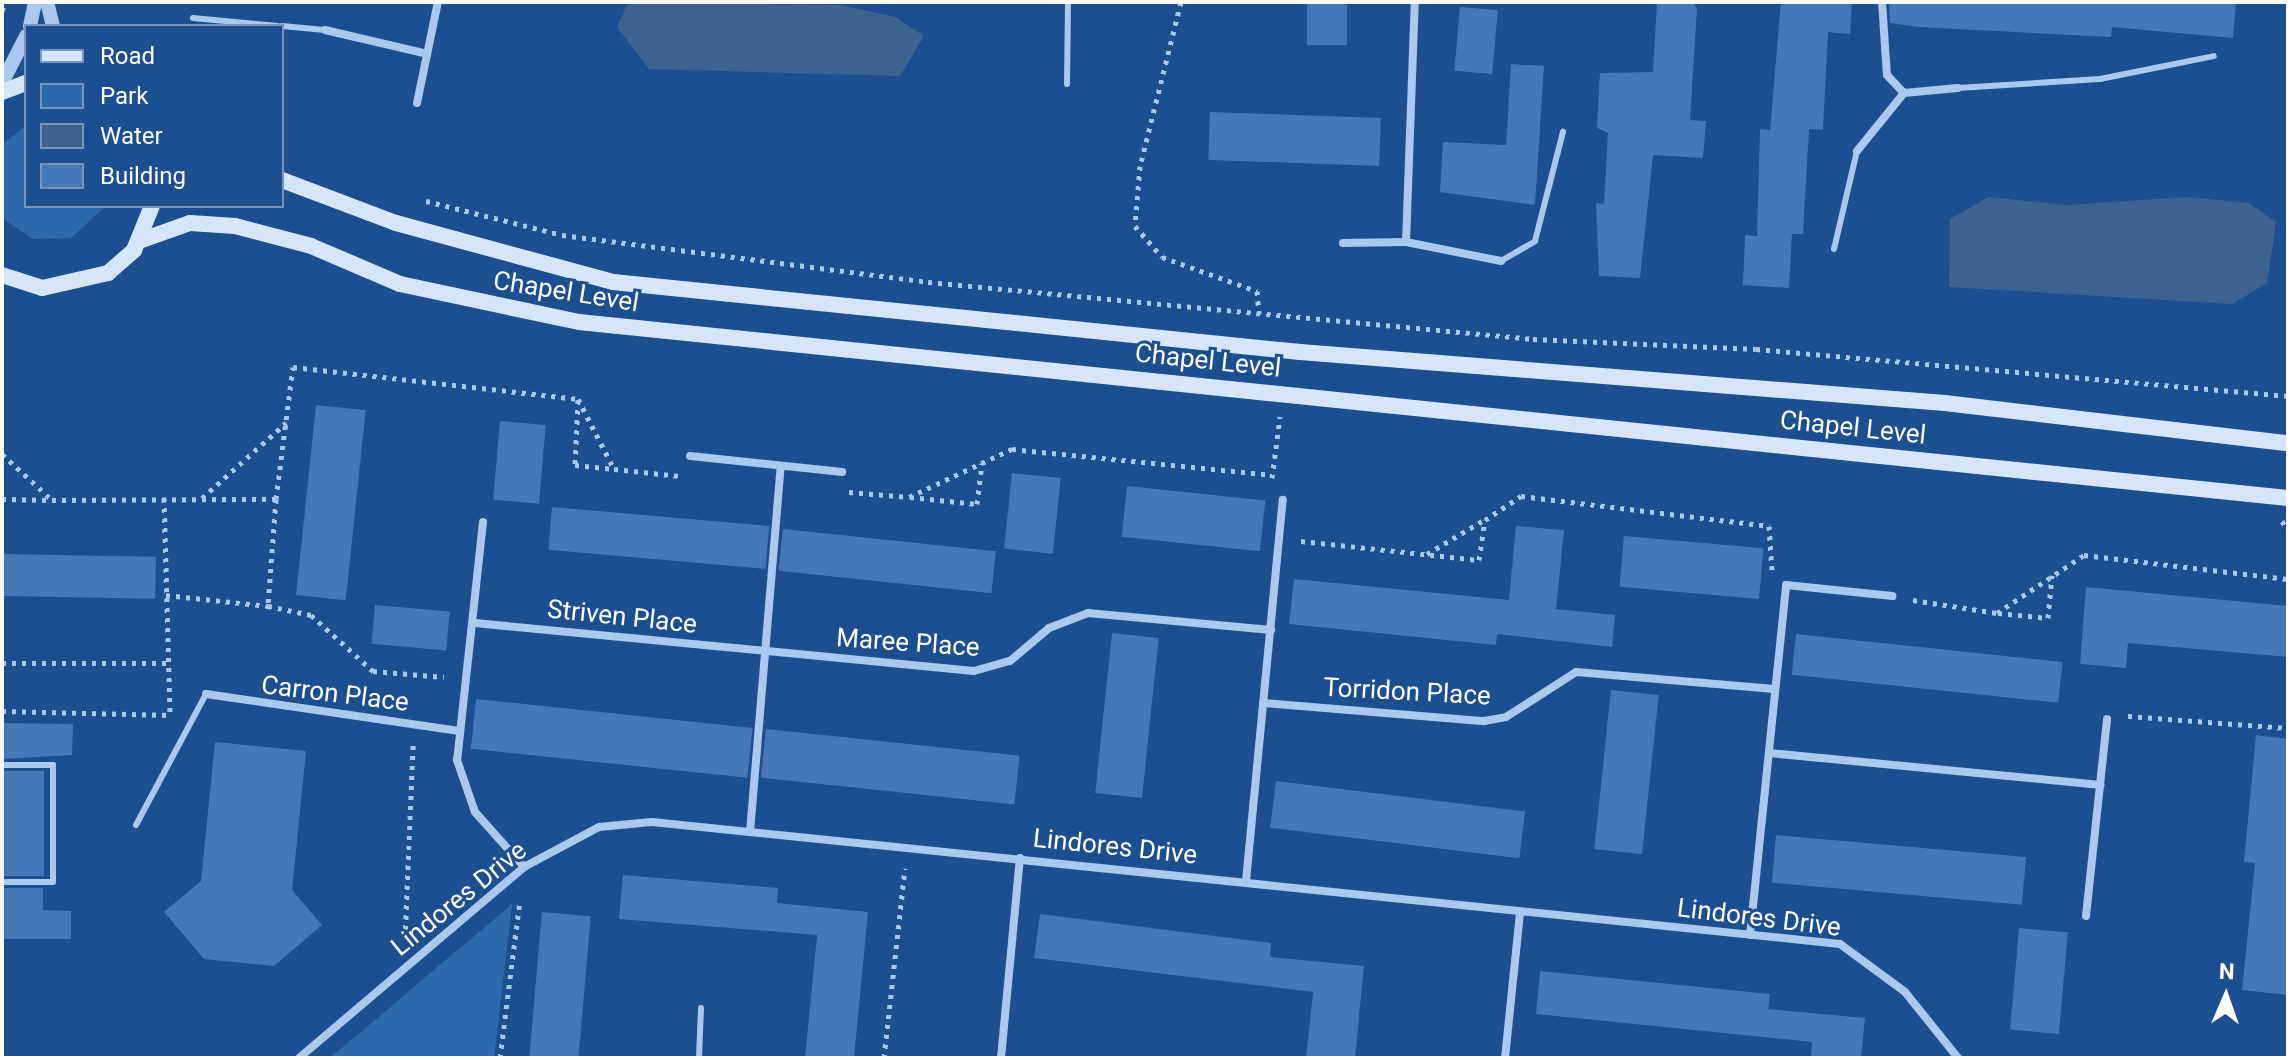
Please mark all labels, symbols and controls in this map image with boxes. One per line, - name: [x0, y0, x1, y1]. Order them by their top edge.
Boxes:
- legend: [24, 24, 284, 208]
- text: Road: [100, 42, 155, 70]
- text: Park: [100, 82, 148, 110]
- text: Water: [100, 122, 163, 150]
- text: Building: [100, 162, 186, 190]
- street label: Chapel Level: [491, 265, 641, 319]
- street label: Chapel Level: [1133, 338, 1283, 384]
- street label: Chapel Level: [1778, 405, 1928, 451]
- street label: Striven Place: [546, 594, 698, 640]
- street label: Maree Place: [835, 622, 981, 664]
- street label: Carron Place: [259, 669, 411, 719]
- street label: Torridon Place: [1323, 672, 1491, 712]
- street label: Lindores Drive: [1031, 823, 1199, 871]
- street label: Lindores Drive: [385, 835, 533, 963]
- street label: Lindores Drive: [1675, 892, 1843, 944]
- north arrow: [2186, 956, 2266, 1036]
- text: N: [2219, 959, 2235, 984]

